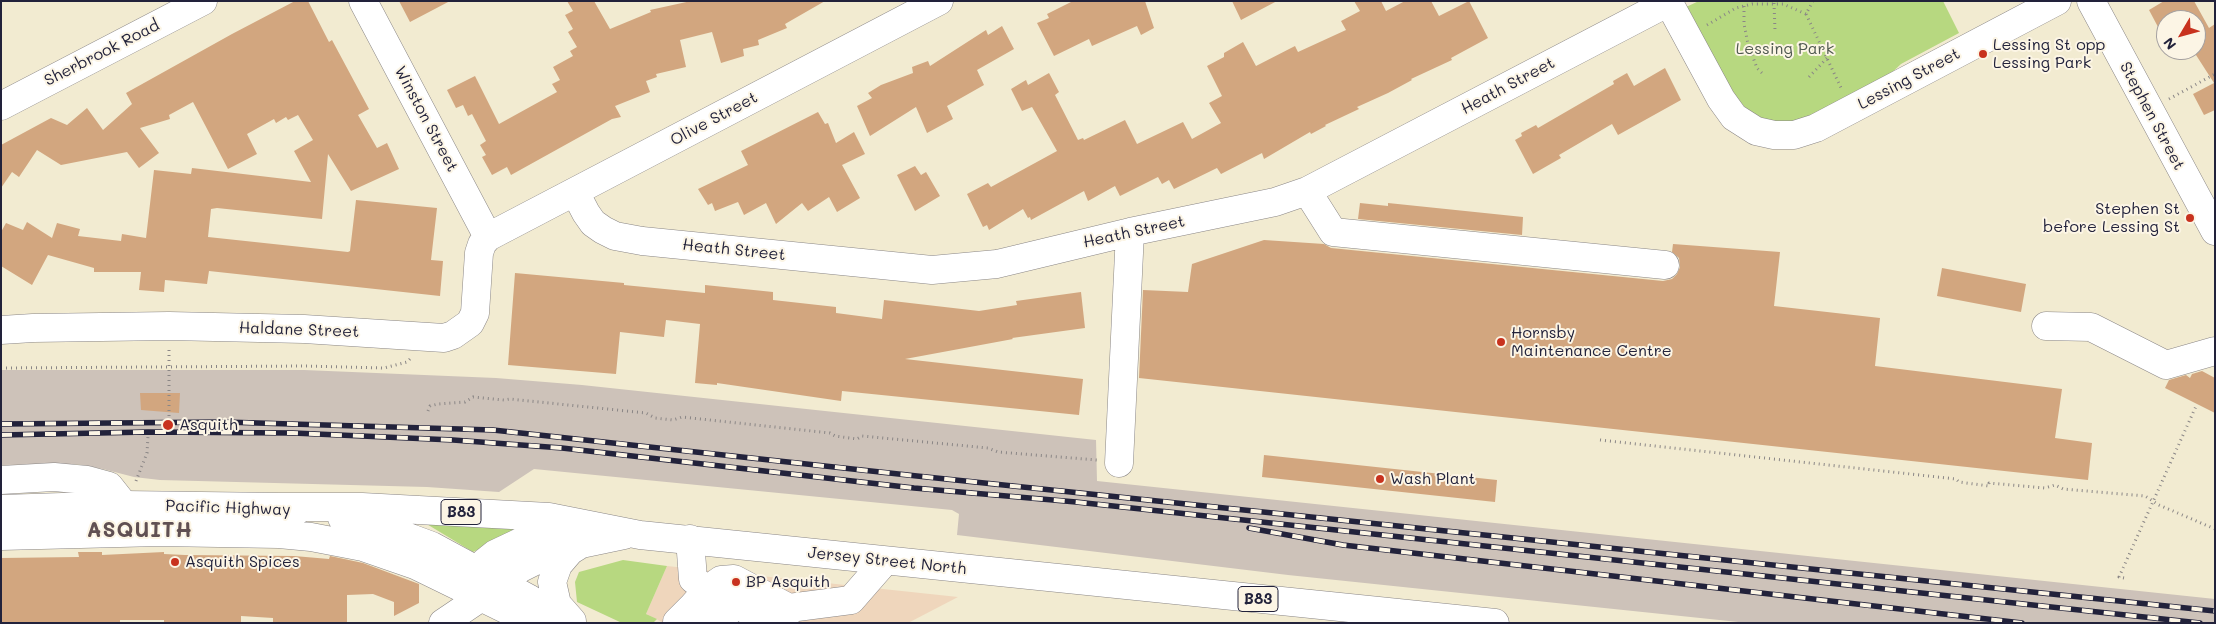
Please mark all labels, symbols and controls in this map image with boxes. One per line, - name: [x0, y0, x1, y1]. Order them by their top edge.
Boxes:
- north arrow: [2156, 10, 2206, 60]
- street label: Sherbrook Road: [41, 16, 163, 90]
- text: N: [2159, 34, 2180, 54]
- place label: Lessing St opp Lessing Park: [1993, 35, 2105, 73]
- park label: Lessing Park: [1736, 39, 1834, 59]
- street label: Lessing Street: [1855, 44, 1963, 114]
- marker: Lessing St opp Lessing Park: [1977, 48, 1989, 60]
- street label: Heath Street: [1458, 53, 1558, 119]
- street label: Stephen Street: [2115, 59, 2189, 173]
- street label: Winston Street: [390, 63, 462, 175]
- street label: Olive Street: [667, 88, 761, 150]
- place label: Stephen St before Lessing St: [2043, 199, 2180, 237]
- street label: Heath Street: [1081, 212, 1187, 252]
- marker: Stephen St before Lessing St: [2184, 212, 2196, 224]
- street label: Heath Street: [682, 235, 786, 265]
- street label: Haldane Street: [239, 318, 359, 342]
- place label: Hornsby Maintenance Centre: [1511, 323, 1672, 361]
- marker: Hornsby Maintenance Centre: [1495, 336, 1507, 348]
- place label: Asquith: [179, 415, 238, 435]
- marker: Asquith: [161, 418, 175, 432]
- place label: Wash Plant: [1390, 469, 1476, 489]
- marker: Wash Plant: [1374, 473, 1386, 485]
- street label: Pacific Highway: [165, 496, 291, 520]
- road number: B83: [441, 500, 481, 524]
- district label: ASQUITH: [86, 518, 194, 544]
- street label: Jersey Street North: [807, 543, 967, 579]
- place label: Asquith Spices: [185, 552, 300, 572]
- marker: Asquith Spices: [169, 556, 181, 568]
- place label: BP Asquith: [746, 572, 830, 592]
- marker: BP Asquith: [730, 576, 742, 588]
- road number: B83: [1238, 586, 1278, 612]

